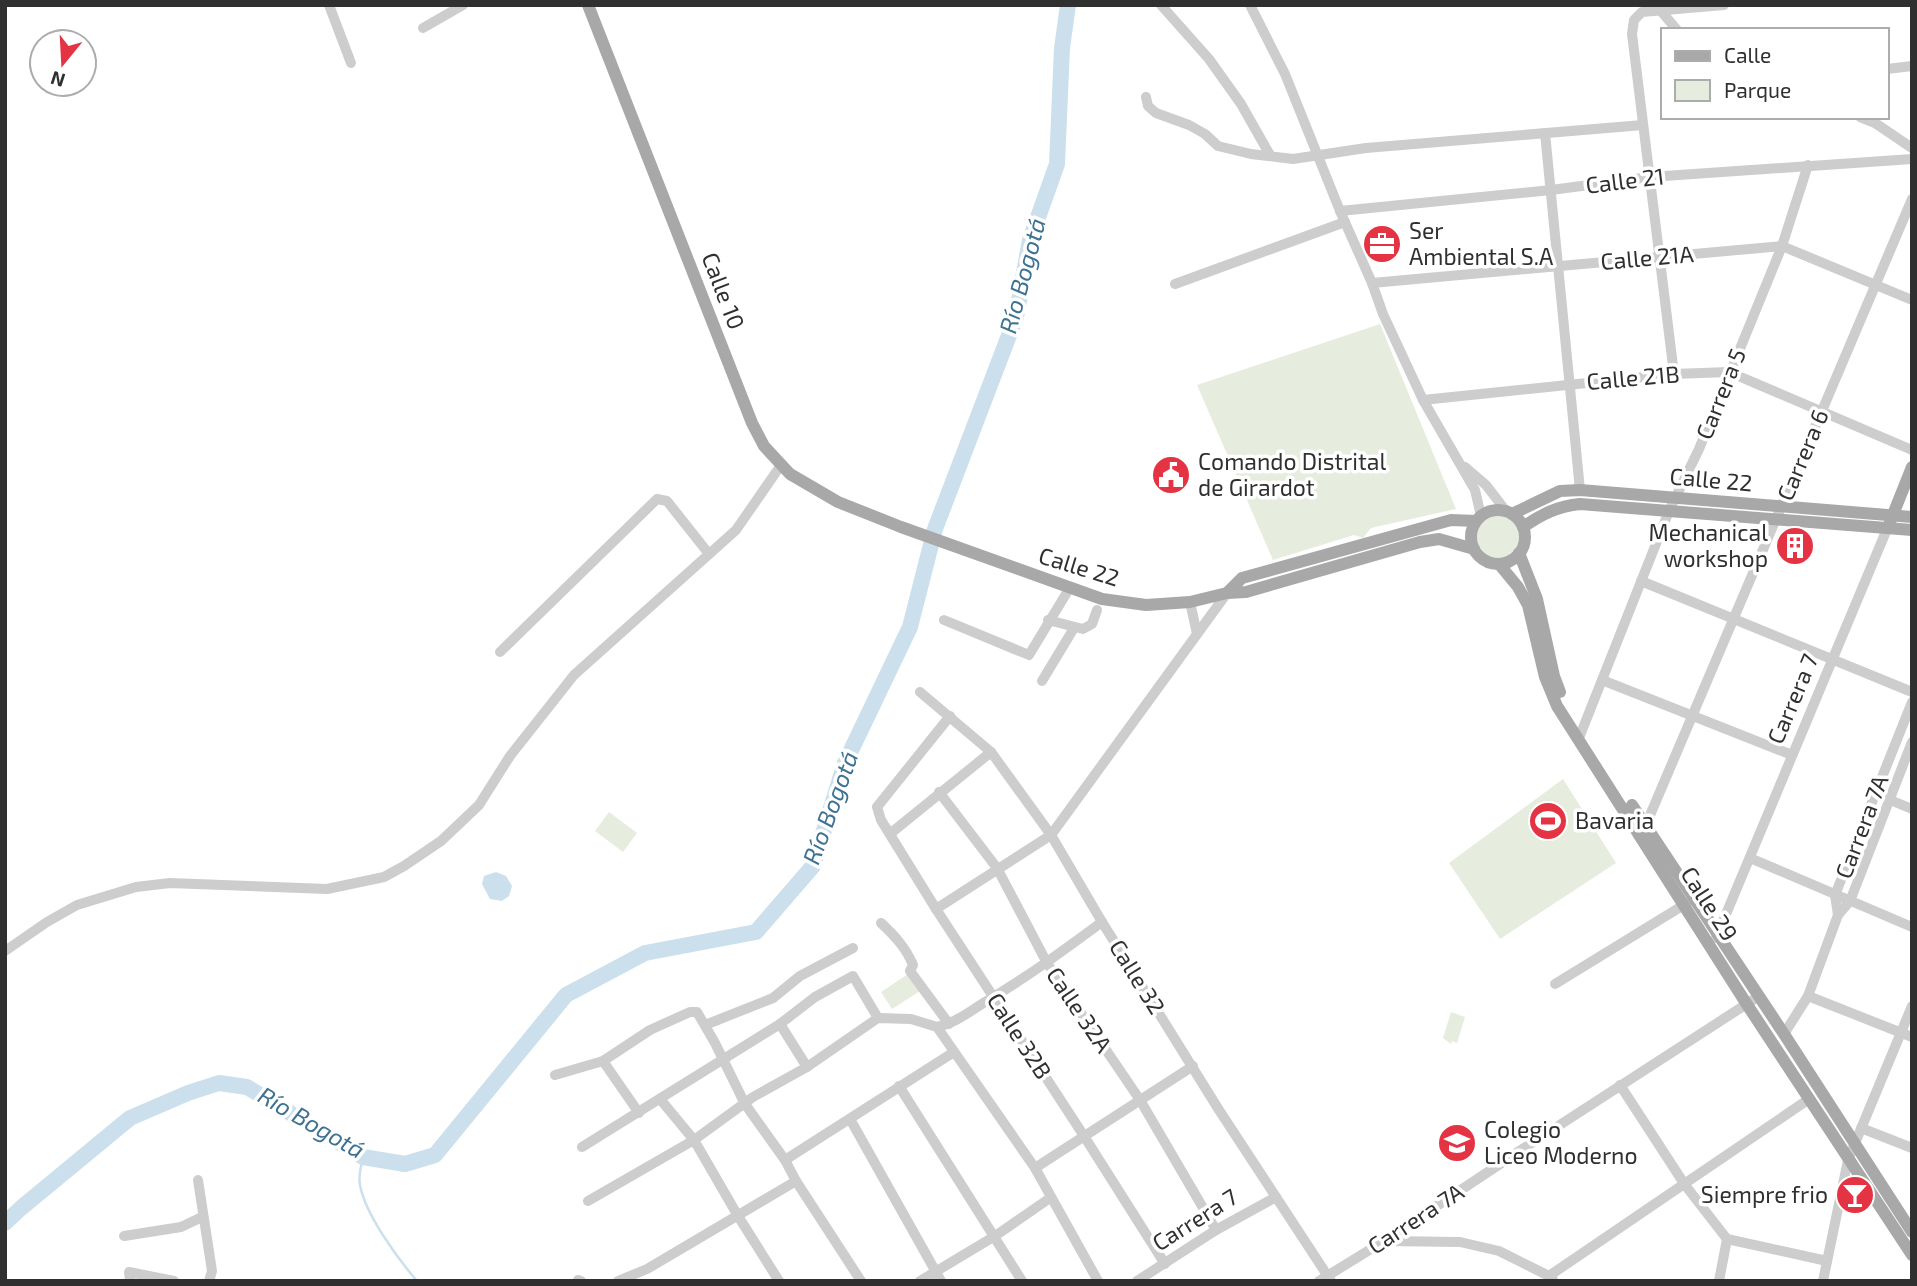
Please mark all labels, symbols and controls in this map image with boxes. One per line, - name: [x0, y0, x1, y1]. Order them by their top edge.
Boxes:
- north arrow: [28, 28, 98, 98]
- legend: [1661, 28, 1889, 119]
- text: Calle: [1724, 42, 1771, 67]
- text: N: [48, 67, 68, 93]
- text: Parque: [1724, 77, 1791, 102]
- street label: Calle 21: [1584, 161, 1666, 199]
- water label: Río Bogotá: [992, 215, 1051, 336]
- place label: Ser Ambiental S.A: [1409, 216, 1554, 270]
- office icon: Ser Ambiental S.A: [1361, 223, 1403, 265]
- street label: Calle 21A: [1599, 239, 1695, 275]
- street label: Calle 10: [697, 248, 751, 333]
- street label: Carrera 5: [1689, 344, 1751, 443]
- street label: Calle 21B: [1585, 359, 1681, 395]
- street label: Carrera 6: [1770, 405, 1834, 504]
- place label: Comando Distrital de Girardot: [1198, 447, 1386, 501]
- public building icon: Comando Distrital de Girardot: [1150, 454, 1192, 496]
- street label: Calle 22: [1669, 461, 1754, 497]
- place label: Mechanical workshop: [1648, 518, 1768, 572]
- building icon: Mechanical workshop: [1774, 525, 1816, 567]
- street label: Calle 22: [1036, 541, 1123, 592]
- street label: Carrera 7: [1761, 649, 1824, 748]
- water label: Río Bogotá: [796, 747, 863, 868]
- street label: Carrera 7A: [1829, 770, 1894, 882]
- sports icon: Bavaria: [1527, 800, 1569, 842]
- place label: Bavaria: [1575, 806, 1654, 834]
- street label: Calle 29: [1676, 861, 1744, 946]
- street label: Calle 32: [1104, 934, 1172, 1019]
- street label: Calle 32A: [1041, 961, 1119, 1058]
- street label: Calle 32B: [982, 987, 1058, 1084]
- water label: Río Bogotá: [253, 1080, 370, 1164]
- place label: Colegio Liceo Moderno: [1484, 1115, 1638, 1169]
- school or university icon: Colegio Liceo Moderno: [1436, 1122, 1478, 1164]
- bar icon: Siempre frio: [1834, 1174, 1876, 1216]
- street label: Carrera 7A: [1362, 1176, 1469, 1259]
- place label: Siempre frio: [1701, 1180, 1828, 1208]
- street label: Carrera 7: [1147, 1182, 1242, 1256]

